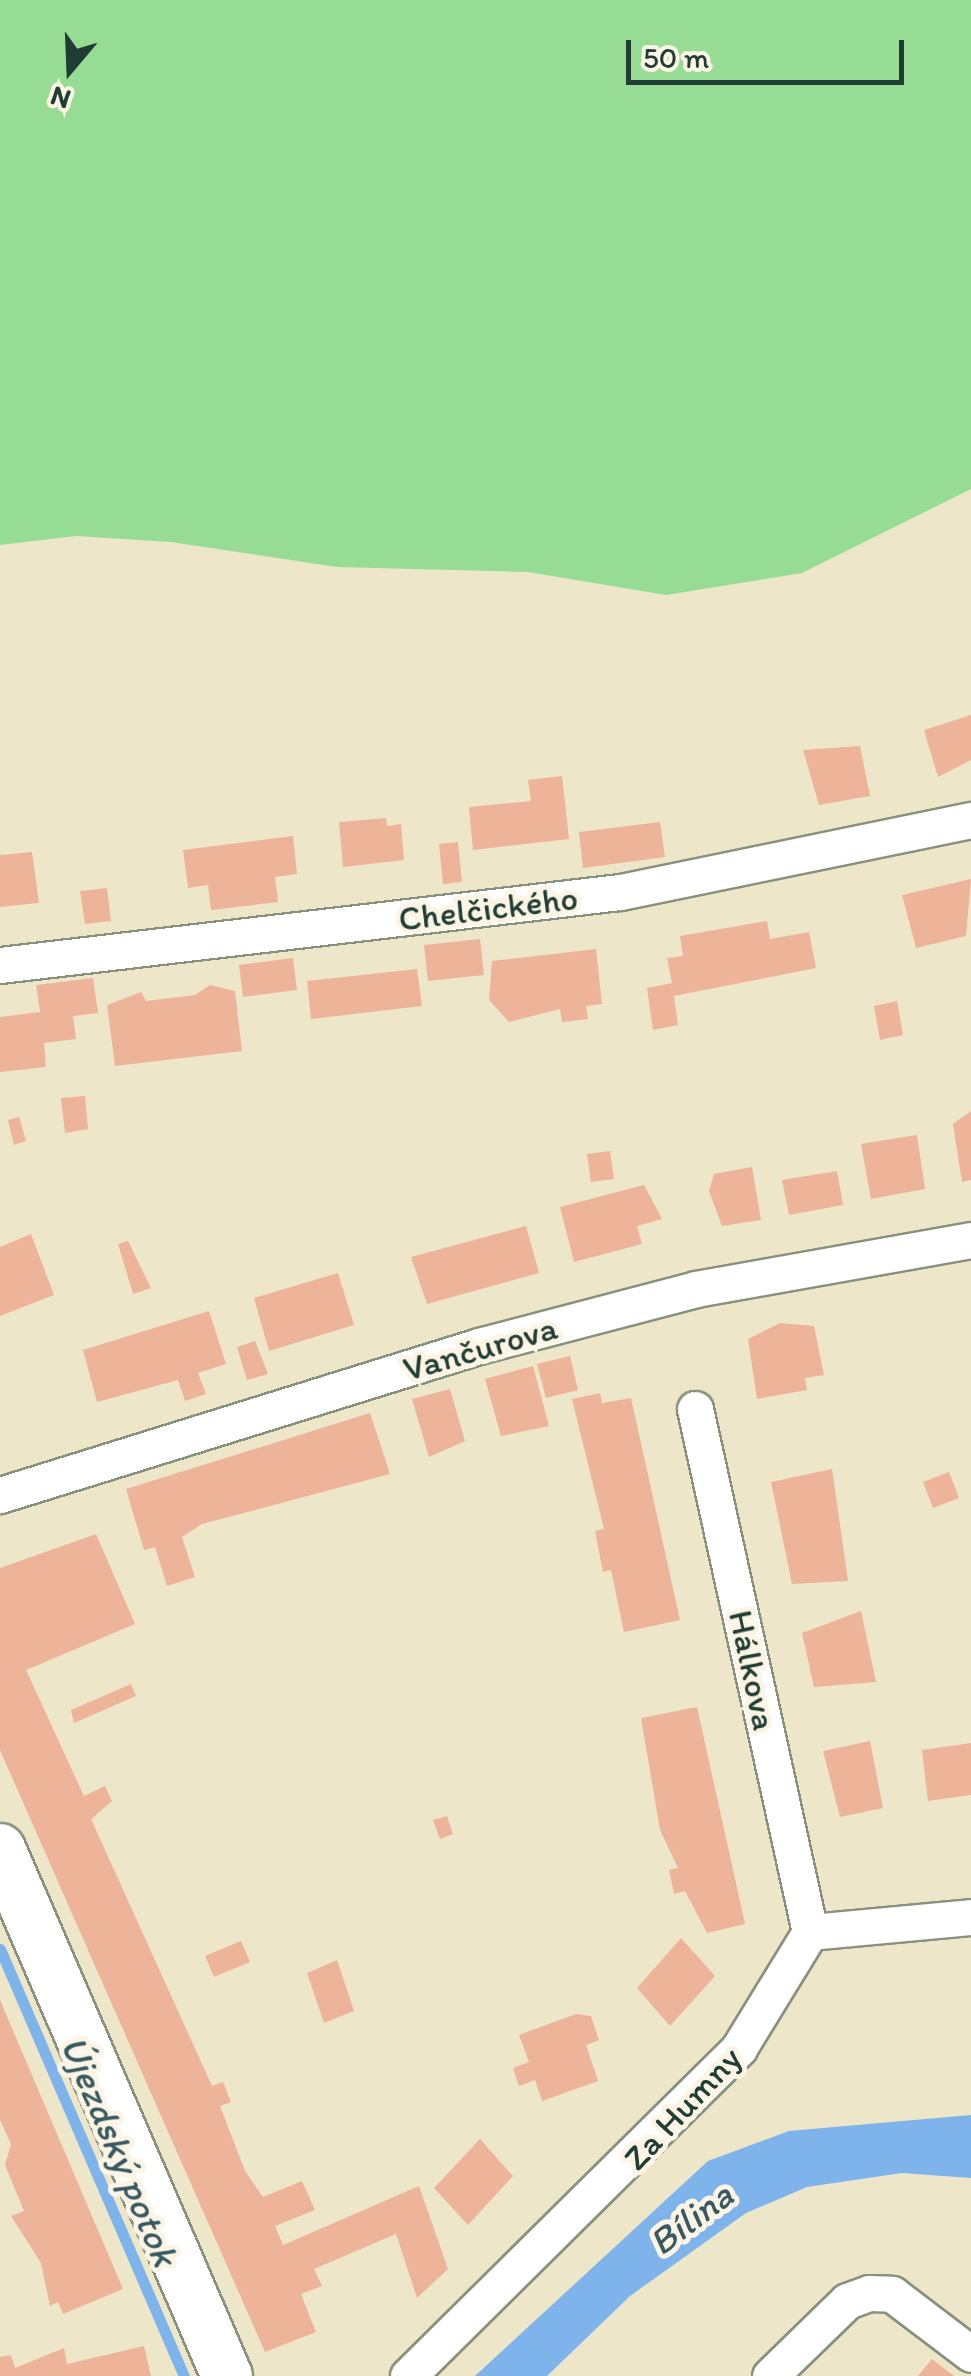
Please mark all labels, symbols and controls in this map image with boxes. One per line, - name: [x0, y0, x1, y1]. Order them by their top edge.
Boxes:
- north arrow: [20, 20, 120, 120]
- scale bar: [631, 20, 908, 82]
- text: 50 m: [643, 39, 709, 76]
- text: N: [46, 79, 75, 118]
- street label: Chelčického: [396, 876, 580, 940]
- street label: Vančurova: [398, 1306, 562, 1390]
- street label: Hálkova: [720, 1606, 786, 1734]
- water label: Újezdský potok: [50, 2029, 188, 2273]
- street label: Za Humny: [614, 2037, 750, 2179]
- water label: Bílina: [640, 2173, 742, 2265]

